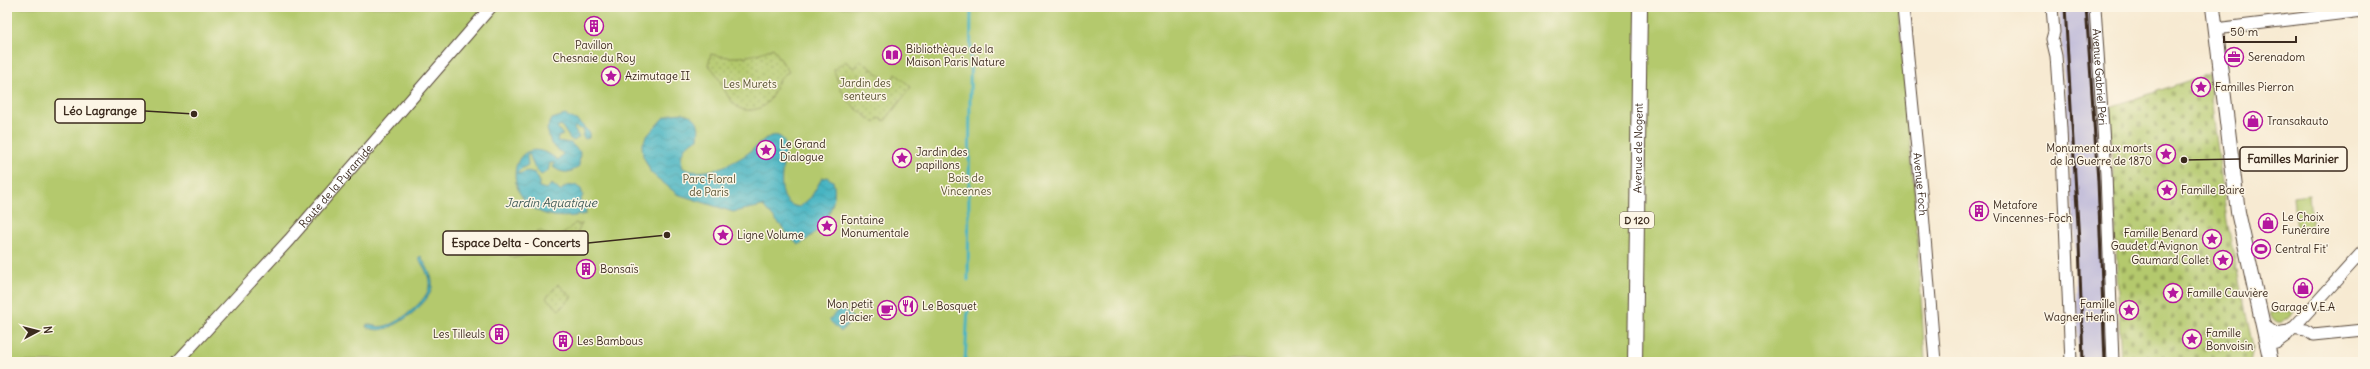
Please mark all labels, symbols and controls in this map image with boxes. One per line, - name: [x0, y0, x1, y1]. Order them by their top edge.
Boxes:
- building icon: Pavillon Chesnaie du Roy: [583, 15, 605, 37]
- scale bar: [2224, 18, 2296, 44]
- text: 50 m: [2230, 24, 2259, 39]
- street label: Avenue Gabriel Péri: [2089, 28, 2110, 126]
- place label: Pavillon Chesnaie du Roy: [552, 38, 636, 65]
- place label: Bibliothèque de la Maison Paris Nature: [906, 42, 1005, 69]
- library icon: Bibliothèque de la Maison Paris Nature: [881, 44, 903, 66]
- office icon: Serenadom: [2223, 46, 2245, 68]
- place label: Serenadom: [2248, 50, 2305, 64]
- place icon: Azimutage II: [600, 65, 622, 87]
- place label: Azimutage II: [625, 69, 690, 83]
- park label: Jardin des senteurs: [839, 76, 891, 103]
- place icon: Familles Pierron: [2190, 76, 2212, 98]
- park label: Les Murets: [723, 77, 777, 91]
- place label: Familles Pierron: [2215, 80, 2294, 94]
- callout: Léo Lagrange: [55, 99, 145, 123]
- street label: Avenue de Nogent: [1630, 102, 1646, 193]
- text: Léo Lagrange: [63, 103, 137, 119]
- shop icon: Transakauto: [2242, 110, 2264, 132]
- place label: Transakauto: [2267, 114, 2328, 128]
- place label: Le Grand Dialogue: [780, 137, 826, 164]
- place icon: Le Grand Dialogue: [755, 139, 777, 161]
- street label: Route de la Pyramide: [296, 141, 376, 231]
- place label: Monument aux morts de la Guerre de 1870: [2046, 141, 2152, 168]
- place icon: Monument aux morts de la Guerre de 1870: [2155, 143, 2177, 165]
- place label: Jardin des papillons: [916, 145, 967, 172]
- place icon: Jardin des papillons: [891, 147, 913, 169]
- callout: Familles Marinier: [2240, 147, 2347, 171]
- text: Familles Marinier: [2247, 151, 2339, 166]
- street label: Avenue Foch: [1910, 152, 1930, 216]
- park label: Bois de Vincennes: [941, 171, 991, 198]
- park label: Parc Floral de Paris: [682, 172, 736, 199]
- place icon: Famille Baire: [2156, 179, 2178, 201]
- place label: Famille Baire: [2181, 183, 2245, 197]
- water label: Jardin Aquatique: [505, 195, 599, 210]
- place label: Metafore Vincennes-Foch: [1993, 198, 2072, 225]
- building icon: Metafore Vincennes-Foch: [1968, 200, 1990, 222]
- place label: Le Choix Funéraire: [2282, 210, 2330, 237]
- road number: D 120: [1620, 212, 1654, 228]
- shop icon: Le Choix Funéraire: [2257, 212, 2279, 234]
- place label: Fontaine Monumentale: [841, 213, 909, 240]
- place icon: Fontaine Monumentale: [816, 215, 838, 237]
- place icon: Ligne Volume: [712, 224, 734, 246]
- place label: Famille Benard Gaudet d'Avignon: [2111, 226, 2199, 253]
- place label: Ligne Volume: [737, 228, 804, 242]
- place icon: Famille Benard Gaudet d'Avignon: [2201, 228, 2223, 250]
- callout: Espace Delta - Concerts: [443, 231, 588, 255]
- text: Espace Delta - Concerts: [451, 235, 581, 251]
- sports icon: Central Fit': [2250, 238, 2272, 260]
- place label: Central Fit': [2275, 242, 2328, 256]
- place icon: Gaumard Collet: [2212, 249, 2234, 271]
- place label: Gaumard Collet: [2131, 253, 2209, 267]
- building icon: Bonsaïs: [575, 258, 597, 280]
- place label: Bonsaïs: [600, 262, 639, 276]
- shop icon: Garage V.E.A: [2292, 277, 2314, 299]
- place icon: Famille Cauvière: [2162, 282, 2184, 304]
- place label: Famille Cauvière: [2187, 286, 2268, 300]
- restaurant icon: Le Bosquet: [897, 295, 919, 317]
- place label: Mon petit glacier: [827, 297, 874, 324]
- place label: Famille Wagner Herlin: [2044, 297, 2115, 324]
- cafe icon: Mon petit glacier: [876, 299, 898, 321]
- place label: Le Bosquet: [922, 299, 977, 313]
- place icon: Famille Wagner Herlin: [2118, 299, 2140, 321]
- place label: Garage V.E.A: [2271, 300, 2335, 314]
- north arrow: [18, 311, 58, 351]
- building icon: Les Tilleuls: [488, 323, 510, 345]
- text: N: [41, 325, 55, 334]
- place label: Famille Bonvoisin: [2206, 326, 2254, 353]
- place label: Les Tilleuls: [433, 327, 485, 341]
- place icon: Famille Bonvoisin: [2181, 328, 2203, 350]
- building icon: Les Bambous: [552, 330, 574, 352]
- place label: Les Bambous: [577, 334, 643, 348]

